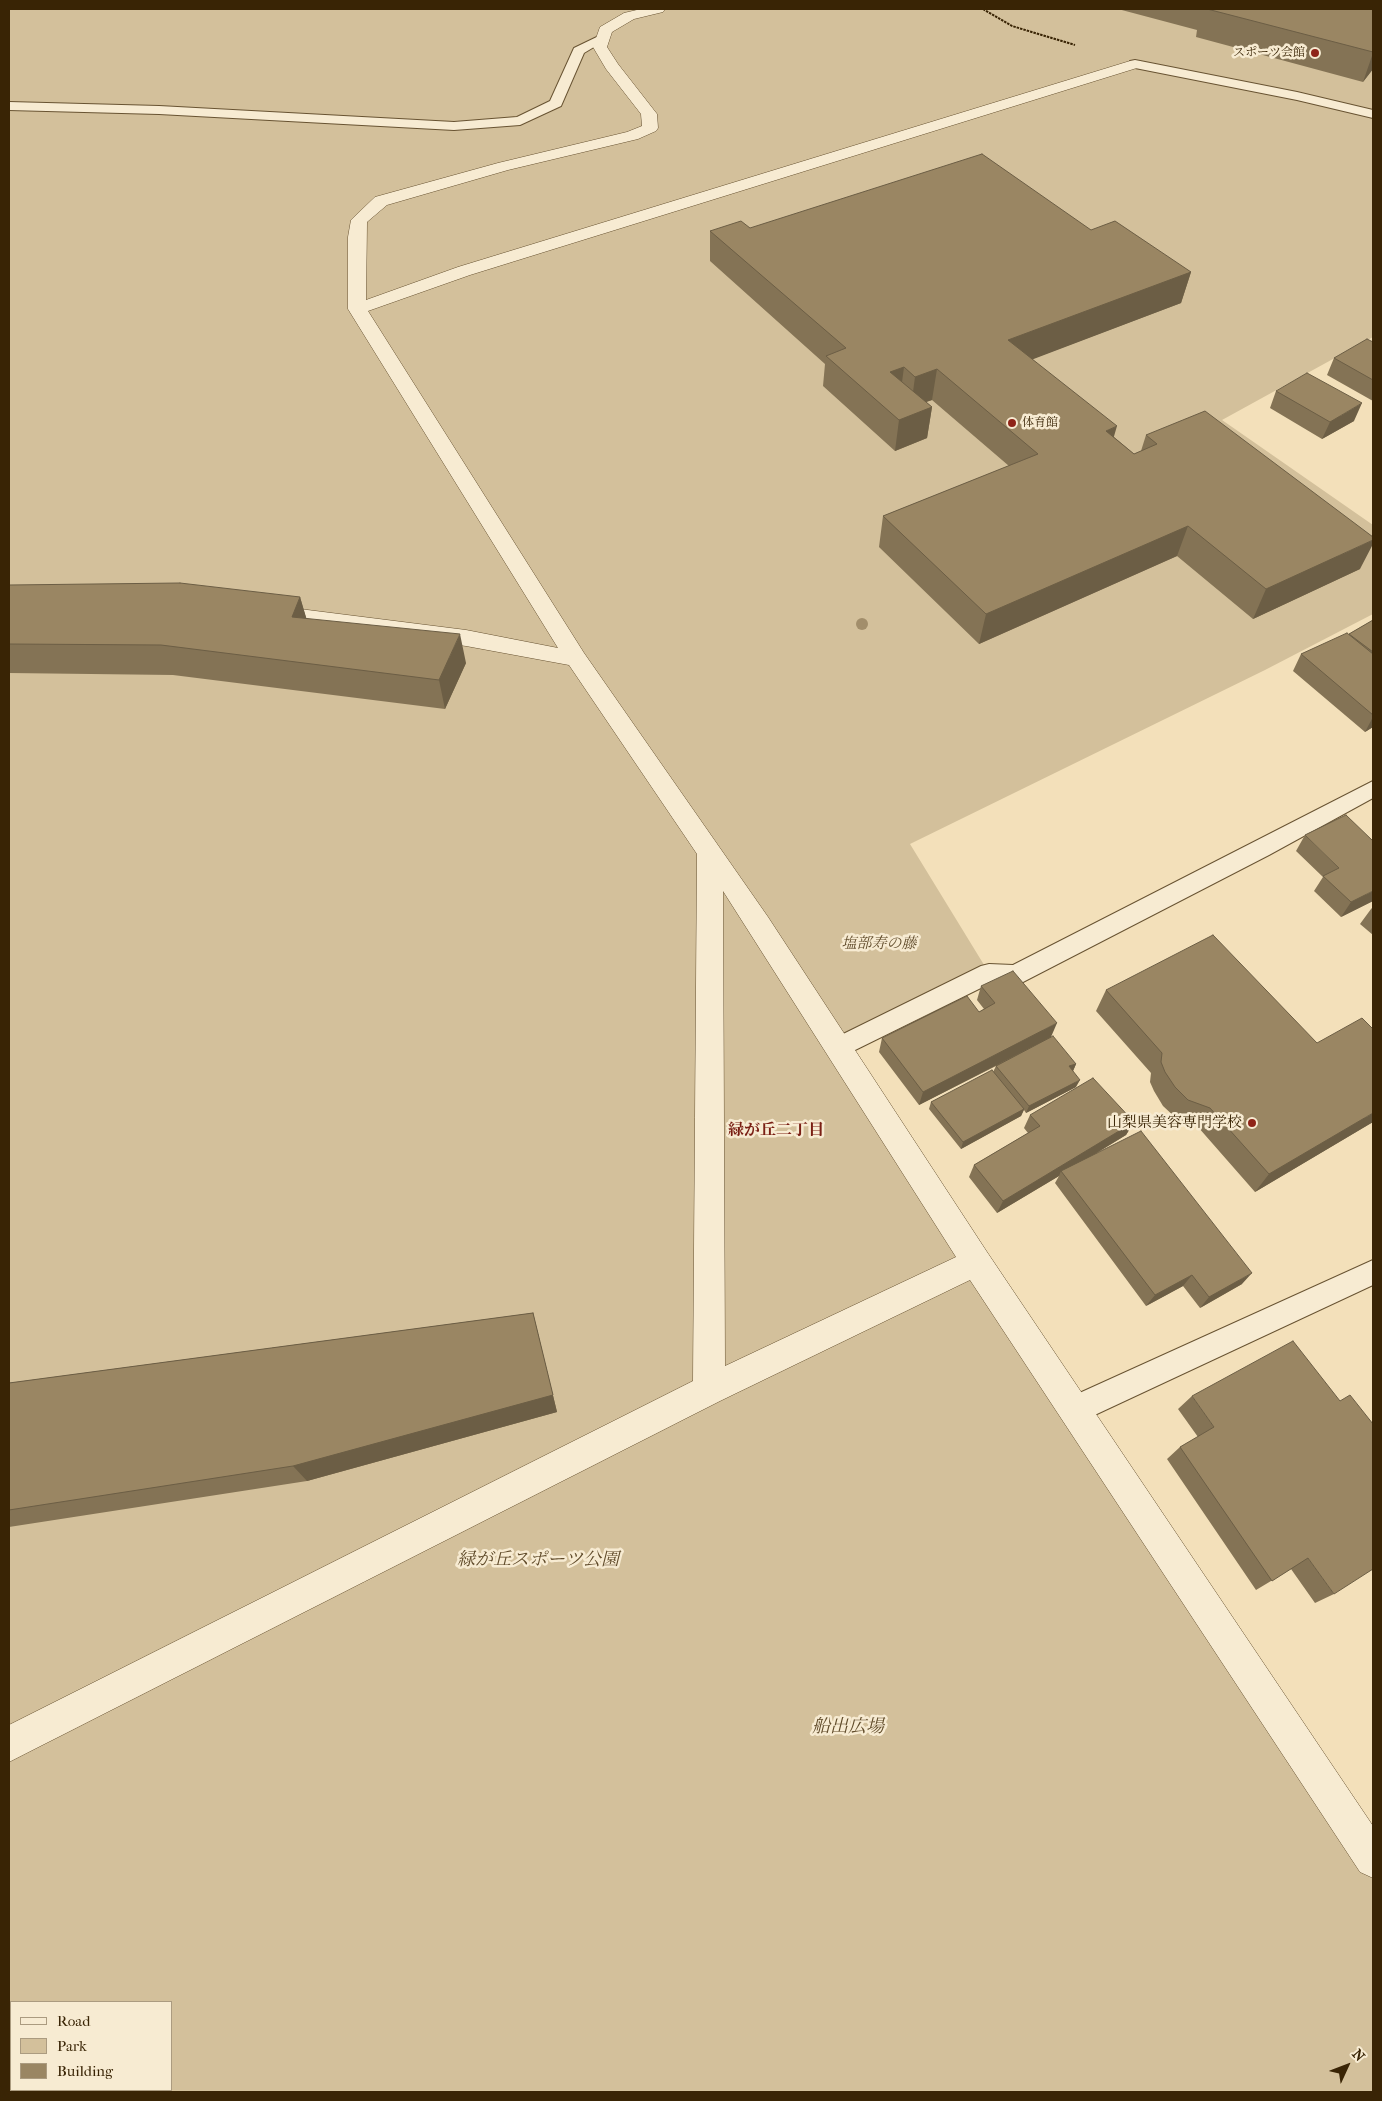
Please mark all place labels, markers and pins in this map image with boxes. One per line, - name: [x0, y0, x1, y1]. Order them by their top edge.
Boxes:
- place label: スポーツ会館: [1233, 46, 1305, 60]
- marker: スポーツ会館: [1309, 47, 1321, 59]
- place label: 体育館: [1022, 416, 1058, 430]
- marker: 体育館: [1006, 417, 1018, 429]
- place label: 山梨県美容専門学校: [1107, 1114, 1242, 1132]
- marker: 山梨県美容専門学校: [1246, 1117, 1258, 1129]

